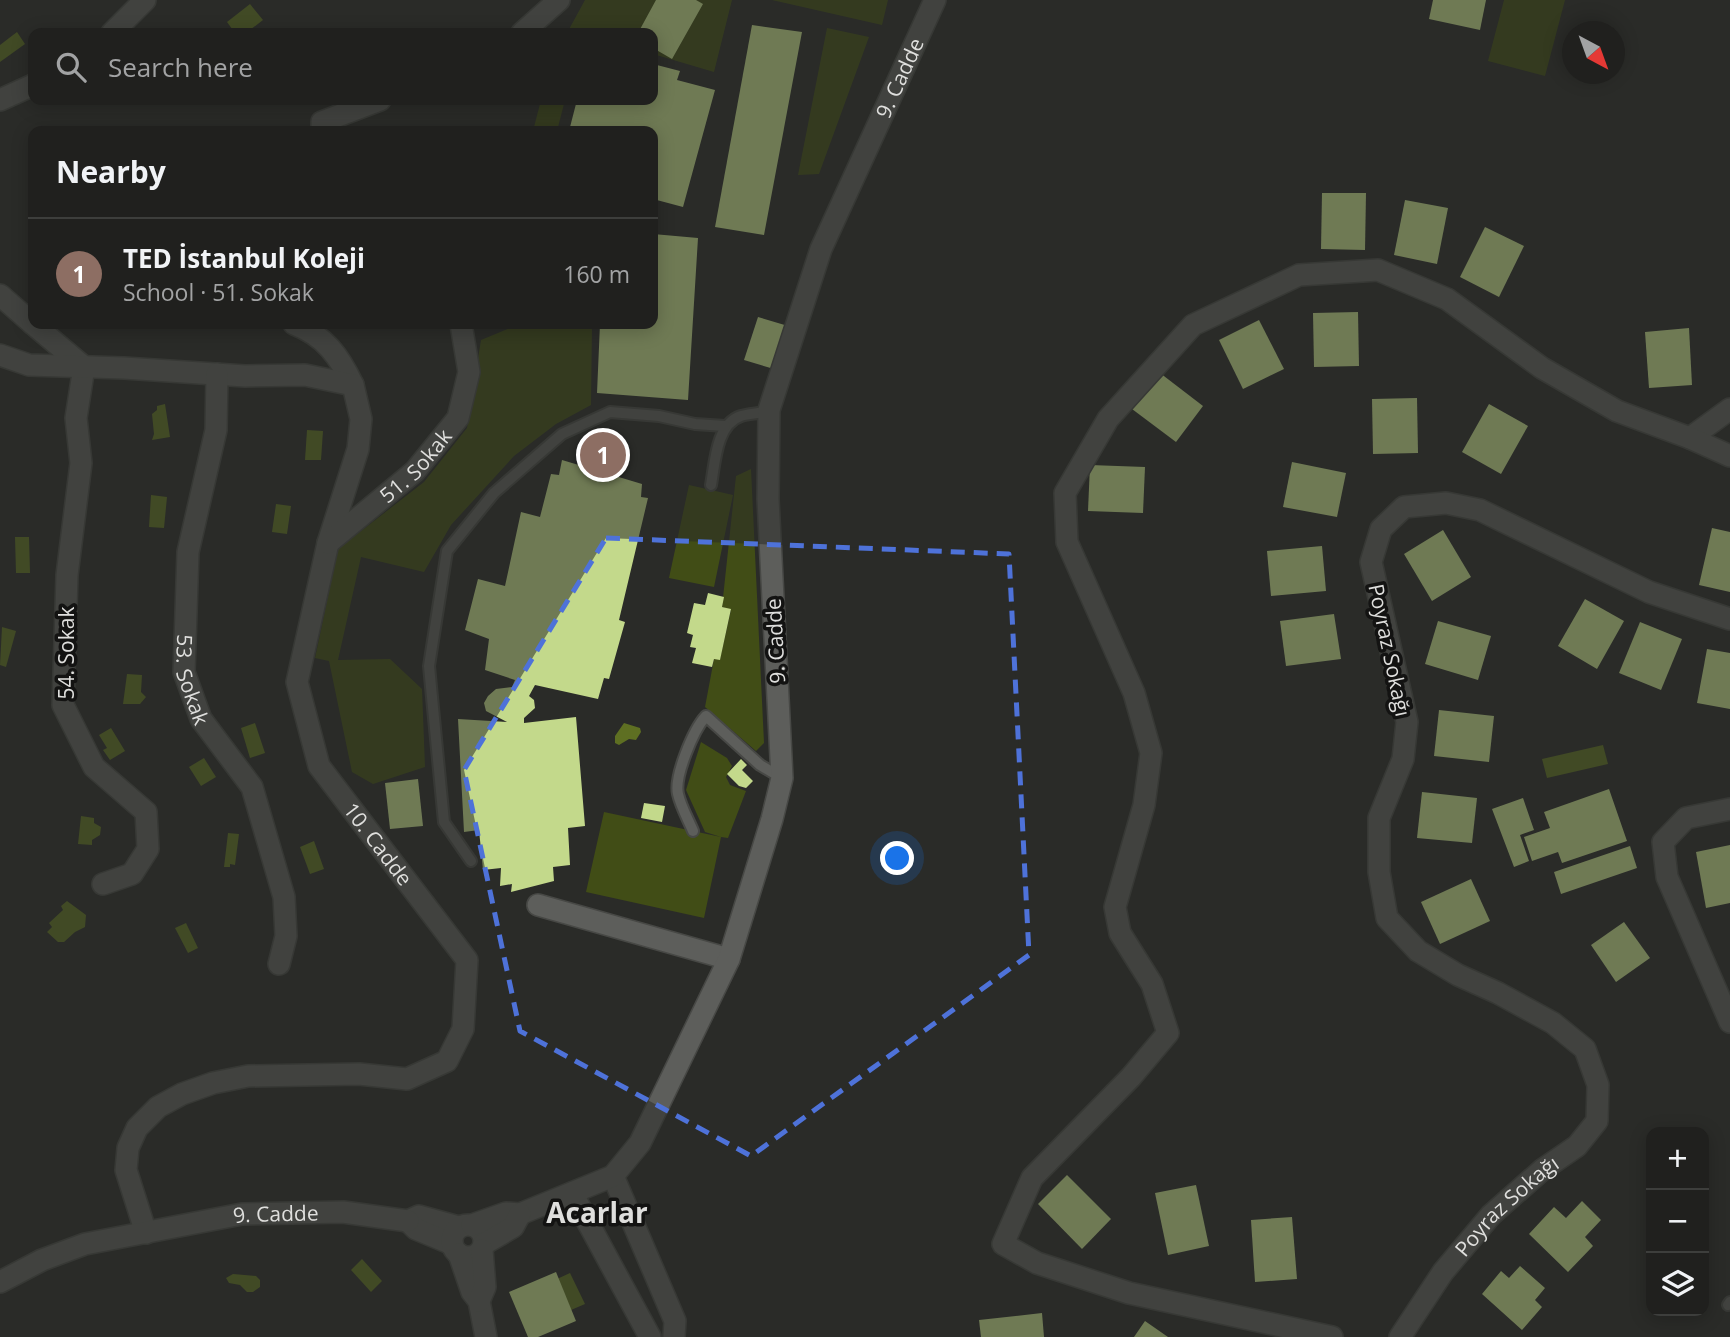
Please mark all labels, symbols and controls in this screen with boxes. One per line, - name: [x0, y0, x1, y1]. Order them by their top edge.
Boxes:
- north arrow: [1562, 21, 1625, 84]
- search box: [28, 28, 658, 105]
- street label: 9. Cadde: [869, 33, 930, 123]
- icon: search: [52, 48, 90, 86]
- text: Search here: [108, 49, 253, 85]
- text: Nearby: [56, 151, 166, 192]
- text: TED İstanbul Koleji: [123, 240, 365, 276]
- text: 1: [72, 258, 86, 290]
- text: 160 m: [563, 258, 630, 290]
- text: School · 51. Sokak: [123, 276, 314, 308]
- street label: 51. Sokak: [373, 423, 458, 509]
- pin: 1: [580, 429, 626, 481]
- street label: Poyraz Sokağı: [1362, 581, 1418, 719]
- street label: 9. Cadde: [759, 598, 791, 684]
- street label: 54. Sokak: [52, 607, 80, 699]
- street label: 53. Sokak: [170, 634, 216, 729]
- street label: 10. Cadde: [338, 797, 419, 891]
- your location: [880, 841, 914, 875]
- map controls: [1646, 1127, 1709, 1316]
- button: +: [1646, 1127, 1709, 1190]
- street label: Poyraz Sokağı: [1448, 1149, 1564, 1262]
- button: −: [1646, 1190, 1709, 1253]
- district label: Acarlar: [546, 1193, 648, 1231]
- street label: 9. Cadde: [231, 1198, 319, 1229]
- button: layers: [1646, 1253, 1709, 1316]

